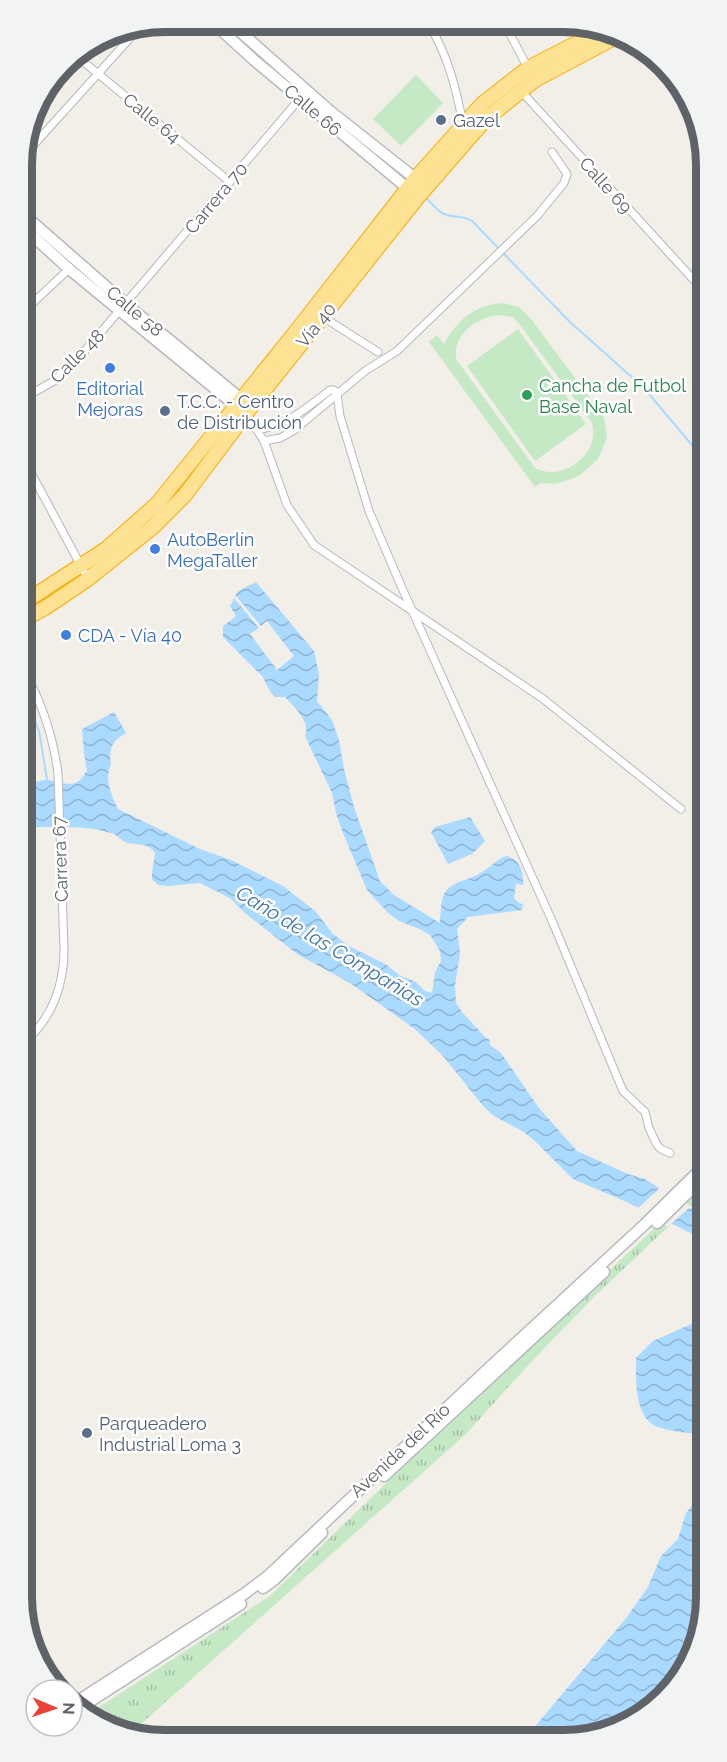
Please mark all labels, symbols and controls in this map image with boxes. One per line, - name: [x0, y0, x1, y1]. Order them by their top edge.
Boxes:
- street label: Calle 66: [280, 80, 346, 140]
- street label: Calle 64: [119, 89, 185, 148]
- place label: Gazel: [453, 110, 500, 131]
- marker: Gazel: [434, 113, 448, 127]
- street label: Calle 69: [575, 153, 637, 217]
- street label: Carrera 70: [180, 158, 252, 238]
- street label: Calle 58: [102, 281, 168, 341]
- street label: Vía 40: [292, 298, 340, 352]
- street label: Calle 48: [46, 325, 108, 387]
- marker: Editorial Mejoras: [103, 361, 117, 375]
- place label: Cancha de Futbol Base Naval: [539, 375, 686, 417]
- place label: Editorial Mejoras: [76, 378, 144, 420]
- marker: Cancha de Futbol Base Naval: [520, 388, 534, 402]
- place label: T.C.C. - Centro de Distribución: [177, 391, 302, 433]
- marker: T.C.C. - Centro de Distribución: [158, 404, 172, 418]
- place label: AutoBerlín MegaTaller: [167, 529, 258, 571]
- marker: AutoBerlín MegaTaller: [148, 542, 162, 556]
- place label: CDA - Vía 40: [78, 625, 182, 646]
- marker: CDA - Vía 40: [59, 628, 73, 642]
- street label: Carrera 67: [48, 815, 72, 902]
- water label: Caño de las Compañias: [232, 880, 429, 1012]
- street label: Avenida del Río: [346, 1398, 454, 1501]
- place label: Parqueadero Industrial Loma 3: [99, 1413, 241, 1455]
- marker: Parqueadero Industrial Loma 3: [80, 1426, 94, 1440]
- north arrow: [24, 1678, 84, 1738]
- text: N: [59, 1702, 78, 1715]

